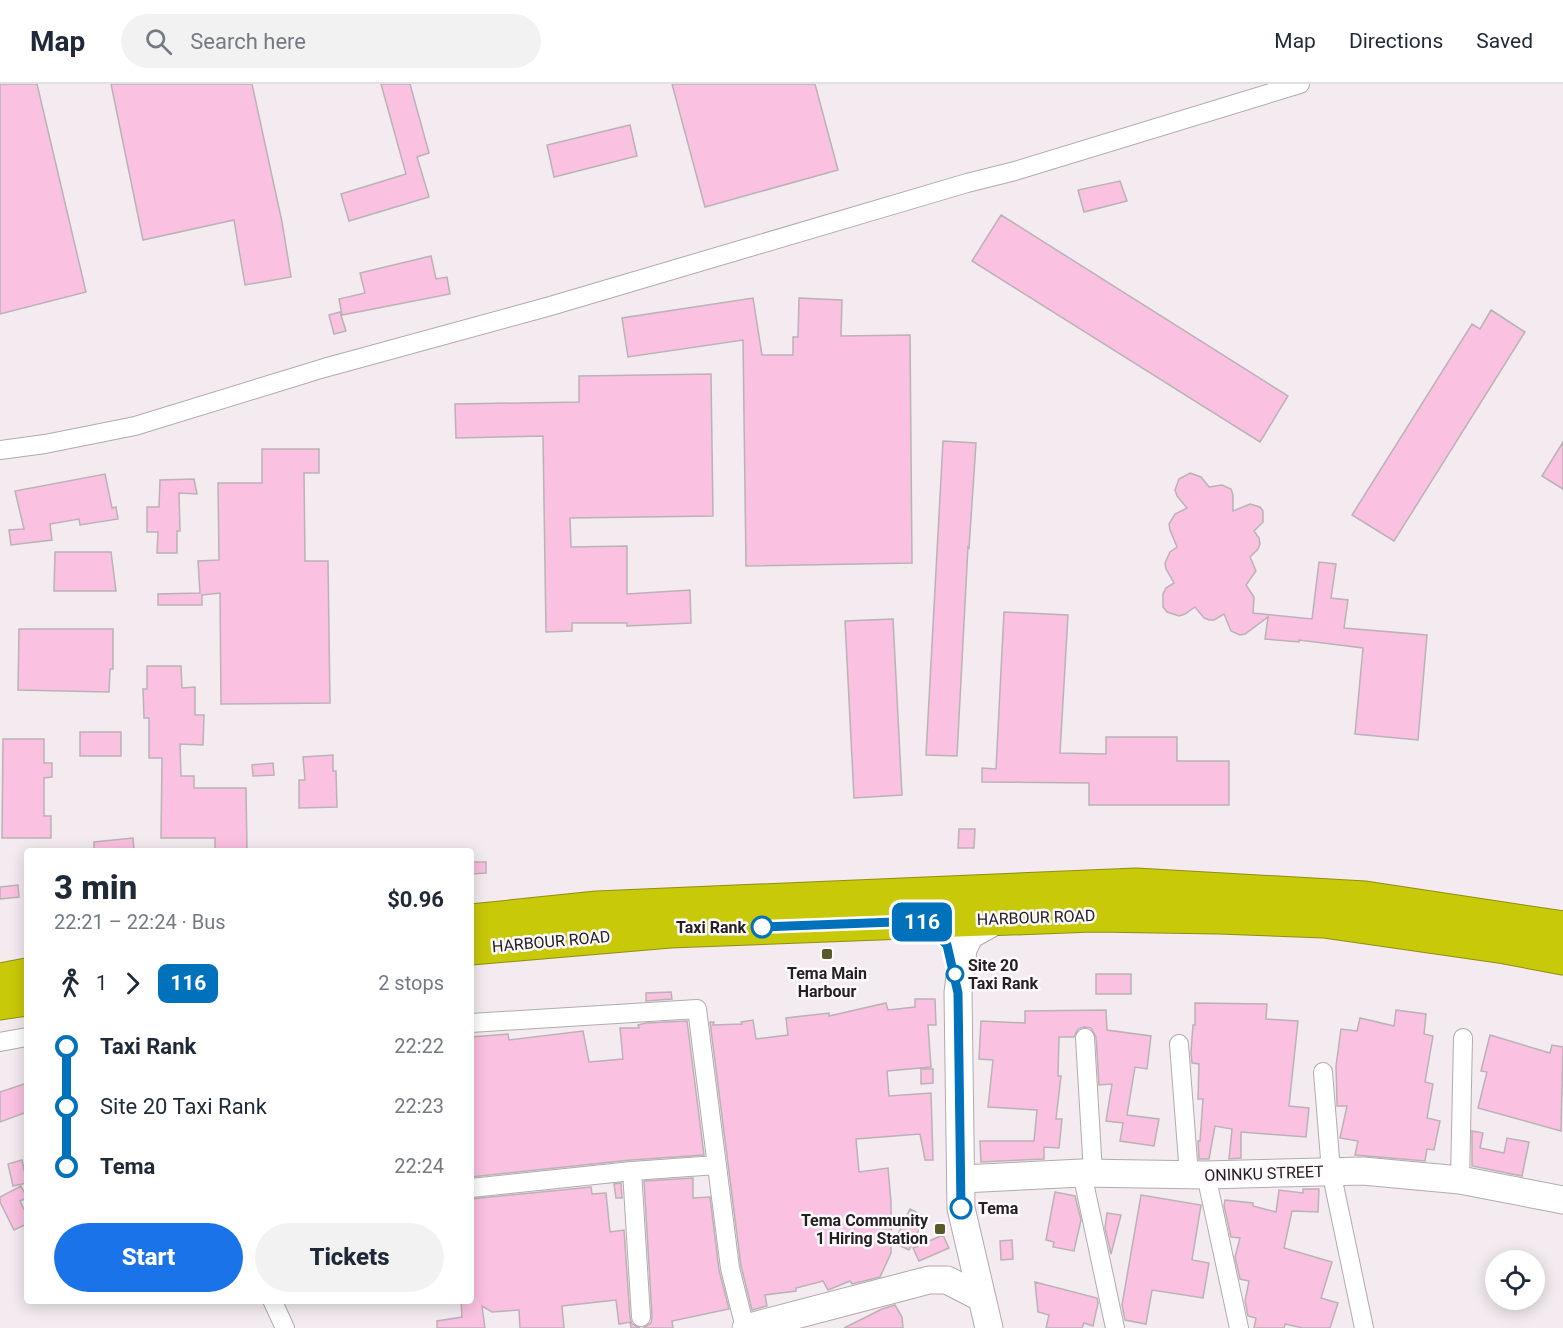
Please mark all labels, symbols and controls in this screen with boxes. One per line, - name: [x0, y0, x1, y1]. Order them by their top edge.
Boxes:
- search box: [121, 14, 541, 68]
- text: Map: [30, 25, 85, 58]
- icon: search: [142, 25, 175, 58]
- text: Search here: [190, 29, 306, 54]
- text: Map: [1274, 29, 1316, 53]
- text: Directions: [1349, 29, 1443, 53]
- text: Saved: [1476, 29, 1533, 53]
- text: 3 min: [54, 868, 137, 907]
- text: $0.96: [387, 887, 444, 912]
- line badge: 116: [888, 902, 956, 942]
- street label: HARBOUR ROAD: [976, 906, 1096, 929]
- text: 22:21 – 22:24 · Bus: [54, 910, 226, 934]
- text: 116: [904, 910, 940, 934]
- marker: Taxi Rank: [751, 916, 773, 938]
- place label: Taxi Rank: [676, 918, 746, 937]
- street label: HARBOUR ROAD: [491, 927, 611, 956]
- marker: Tema Main Harbour: [820, 947, 834, 961]
- place label: Site 20 Taxi Rank: [968, 956, 1038, 993]
- place label: Tema Main Harbour: [787, 964, 867, 1001]
- marker: Site 20 Taxi Rank: [946, 965, 964, 983]
- icon: walk: [54, 967, 87, 1000]
- icon: forward: [116, 967, 149, 1000]
- text: 1: [96, 971, 107, 995]
- text: 116: [170, 971, 206, 995]
- text: 2 stops: [378, 971, 444, 995]
- text: Taxi Rank: [100, 1034, 196, 1059]
- text: 22:22: [394, 1034, 444, 1058]
- text: Site 20 Taxi Rank: [100, 1094, 267, 1119]
- text: 22:23: [394, 1094, 444, 1118]
- text: Tema: [100, 1154, 155, 1179]
- text: 22:24: [394, 1154, 444, 1178]
- street label: ONINKU STREET: [1204, 1162, 1324, 1185]
- marker: Tema: [950, 1197, 972, 1219]
- place label: Tema: [978, 1199, 1019, 1218]
- place label: Tema Community 1 Hiring Station: [801, 1211, 929, 1248]
- marker: Tema Community 1 Hiring Station: [933, 1222, 947, 1236]
- button: Start: [54, 1223, 243, 1292]
- button: Tickets: [255, 1223, 444, 1292]
- map controls: [1485, 1250, 1545, 1310]
- button: locate: [1485, 1250, 1545, 1310]

